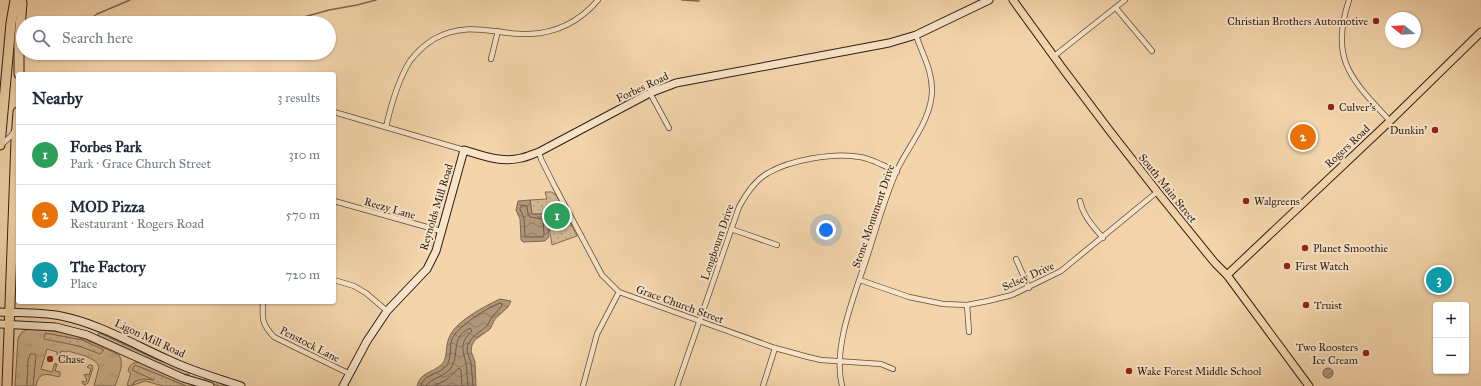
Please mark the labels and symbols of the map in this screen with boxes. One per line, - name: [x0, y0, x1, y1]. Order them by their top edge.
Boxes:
- north arrow: [1385, 12, 1421, 48]
- place label: Christian Brothers Automotive: [1227, 15, 1368, 28]
- marker: Christian Brothers Automotive: [1371, 16, 1381, 26]
- street label: Forbes Road: [614, 69, 671, 105]
- place label: Culver's: [1339, 101, 1376, 114]
- marker: Culver's: [1326, 102, 1336, 112]
- pin: 2: [1290, 122, 1316, 152]
- street label: Rogers Road: [1322, 122, 1373, 171]
- place label: Dunkin': [1390, 124, 1427, 137]
- marker: Dunkin': [1430, 125, 1440, 135]
- street label: South Main Street: [1136, 151, 1199, 225]
- street label: Reynolds Mill Road: [417, 162, 456, 252]
- street label: Stone Monument Drive: [850, 162, 897, 270]
- street label: Reezy Lane: [363, 195, 417, 222]
- place label: Walgreens: [1254, 195, 1300, 208]
- marker: Walgreens: [1241, 196, 1251, 206]
- pin: 1: [544, 201, 570, 231]
- street label: Longbourn Drive: [698, 202, 737, 282]
- your location: [816, 220, 836, 240]
- place label: Planet Smoothie: [1313, 242, 1388, 255]
- marker: Planet Smoothie: [1300, 243, 1310, 253]
- street label: Selsey Drive: [1000, 259, 1057, 294]
- place label: First Watch: [1295, 260, 1349, 273]
- marker: First Watch: [1282, 261, 1292, 271]
- pin: 3: [1426, 265, 1452, 295]
- street label: Grace Church Street: [634, 283, 726, 326]
- place label: Truist: [1314, 299, 1342, 312]
- marker: Truist: [1301, 300, 1311, 310]
- street label: Ligon Mill Road: [112, 316, 188, 361]
- street label: Penstock Lane: [278, 324, 342, 365]
- place label: Two Roosters Ice Cream: [1296, 341, 1359, 367]
- marker: Two Roosters Ice Cream: [1361, 348, 1371, 358]
- place label: Chase: [58, 353, 85, 366]
- marker: Chase: [45, 354, 55, 364]
- place label: Wake Forest Middle School: [1137, 365, 1261, 378]
- marker: Wake Forest Middle School: [1124, 366, 1134, 376]

